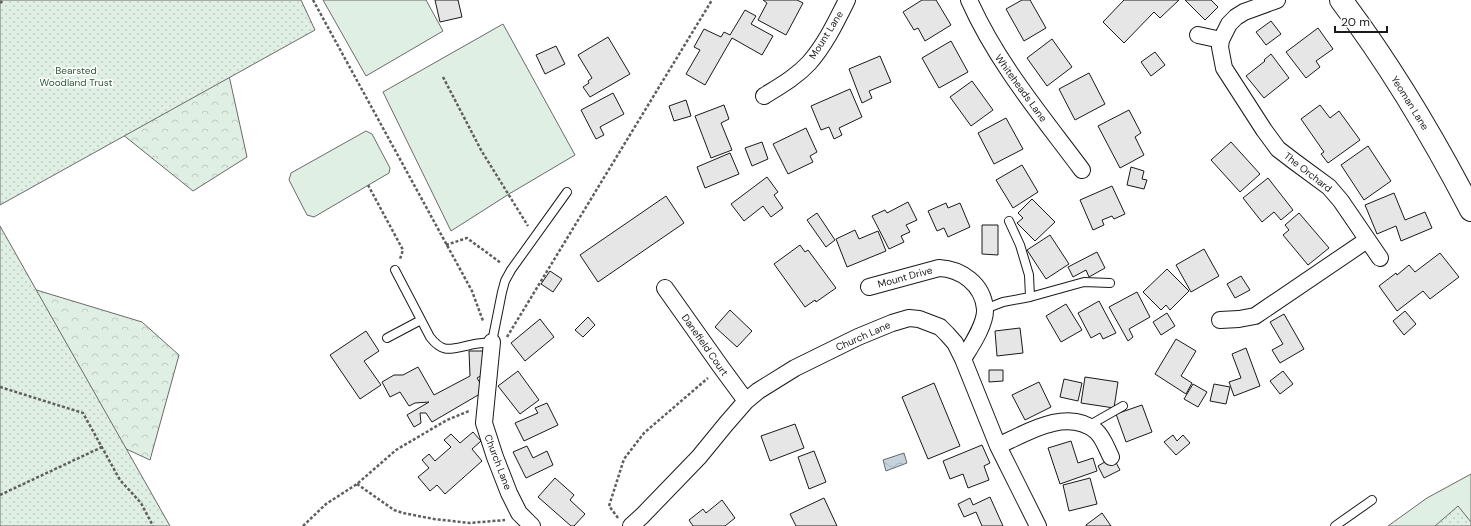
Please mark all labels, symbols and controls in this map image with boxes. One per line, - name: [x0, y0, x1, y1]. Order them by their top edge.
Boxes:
- street label: Mount Lane: [806, 8, 846, 62]
- scale bar: [1335, 8, 1387, 34]
- text: 20 m: [1341, 14, 1370, 30]
- street label: Whiteheads Lane: [992, 52, 1050, 125]
- park label: Bearsted Woodland Trust: [40, 64, 112, 89]
- street label: Yeoman Lane: [1388, 74, 1432, 133]
- street label: The Orchard: [1281, 149, 1335, 195]
- street label: Mount Drive: [876, 263, 934, 291]
- street label: Danefield Court: [679, 312, 731, 379]
- street label: Church Lane: [834, 318, 893, 354]
- street label: Church Lane: [481, 432, 515, 492]

